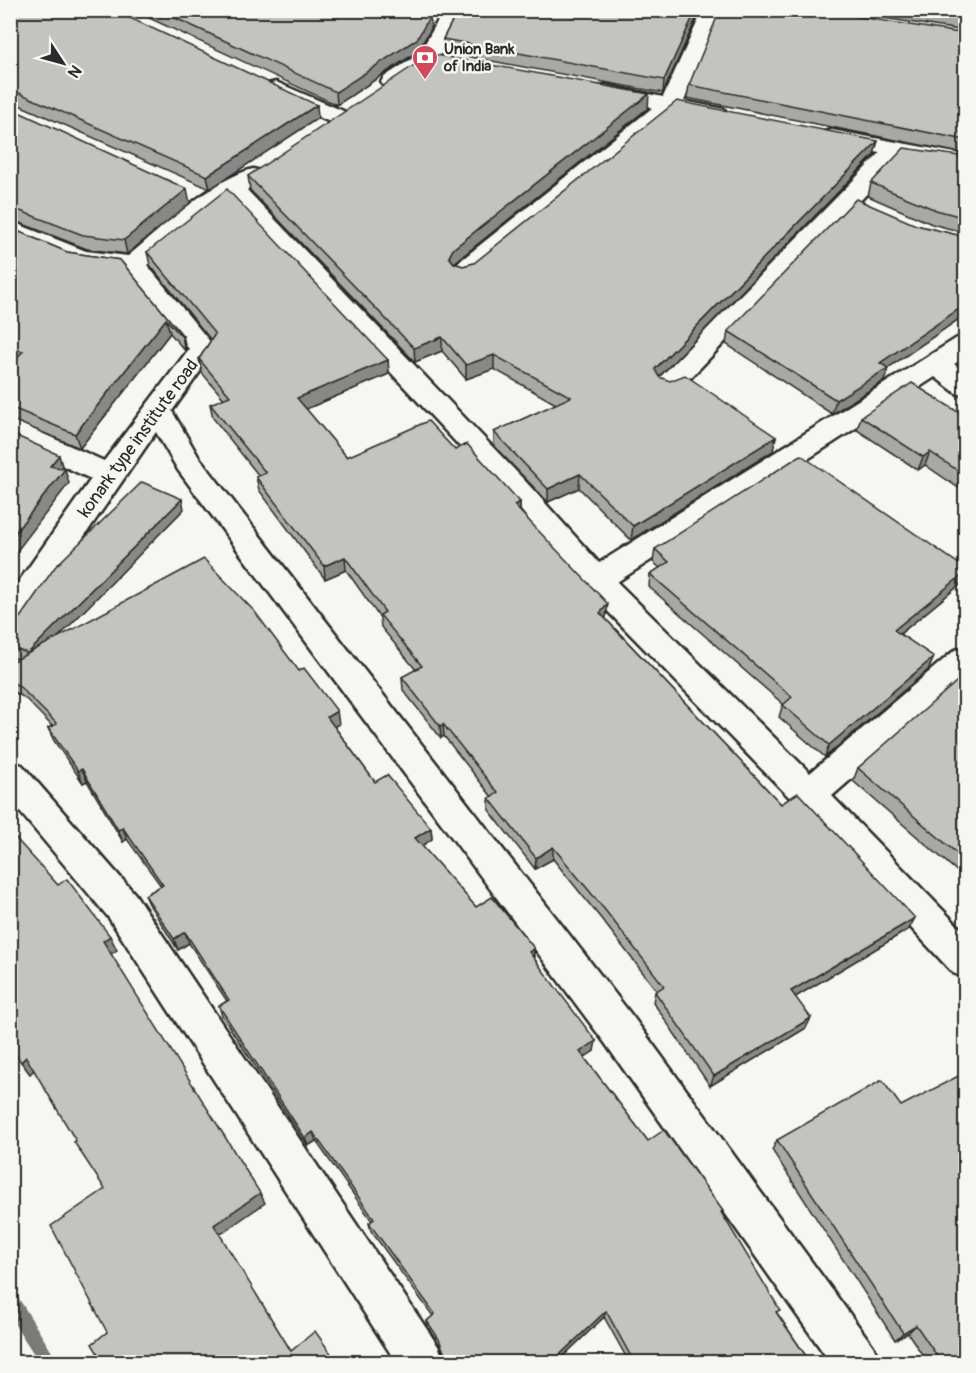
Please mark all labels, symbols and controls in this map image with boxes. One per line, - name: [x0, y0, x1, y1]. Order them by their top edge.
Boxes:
- north arrow: [33, 33, 93, 93]
- place label: Union Bank of India: [443, 40, 515, 76]
- bank icon: Union Bank of India: [410, 43, 440, 81]
- text: N: [63, 61, 86, 82]
- street label: konark type institute road: [73, 355, 204, 522]

